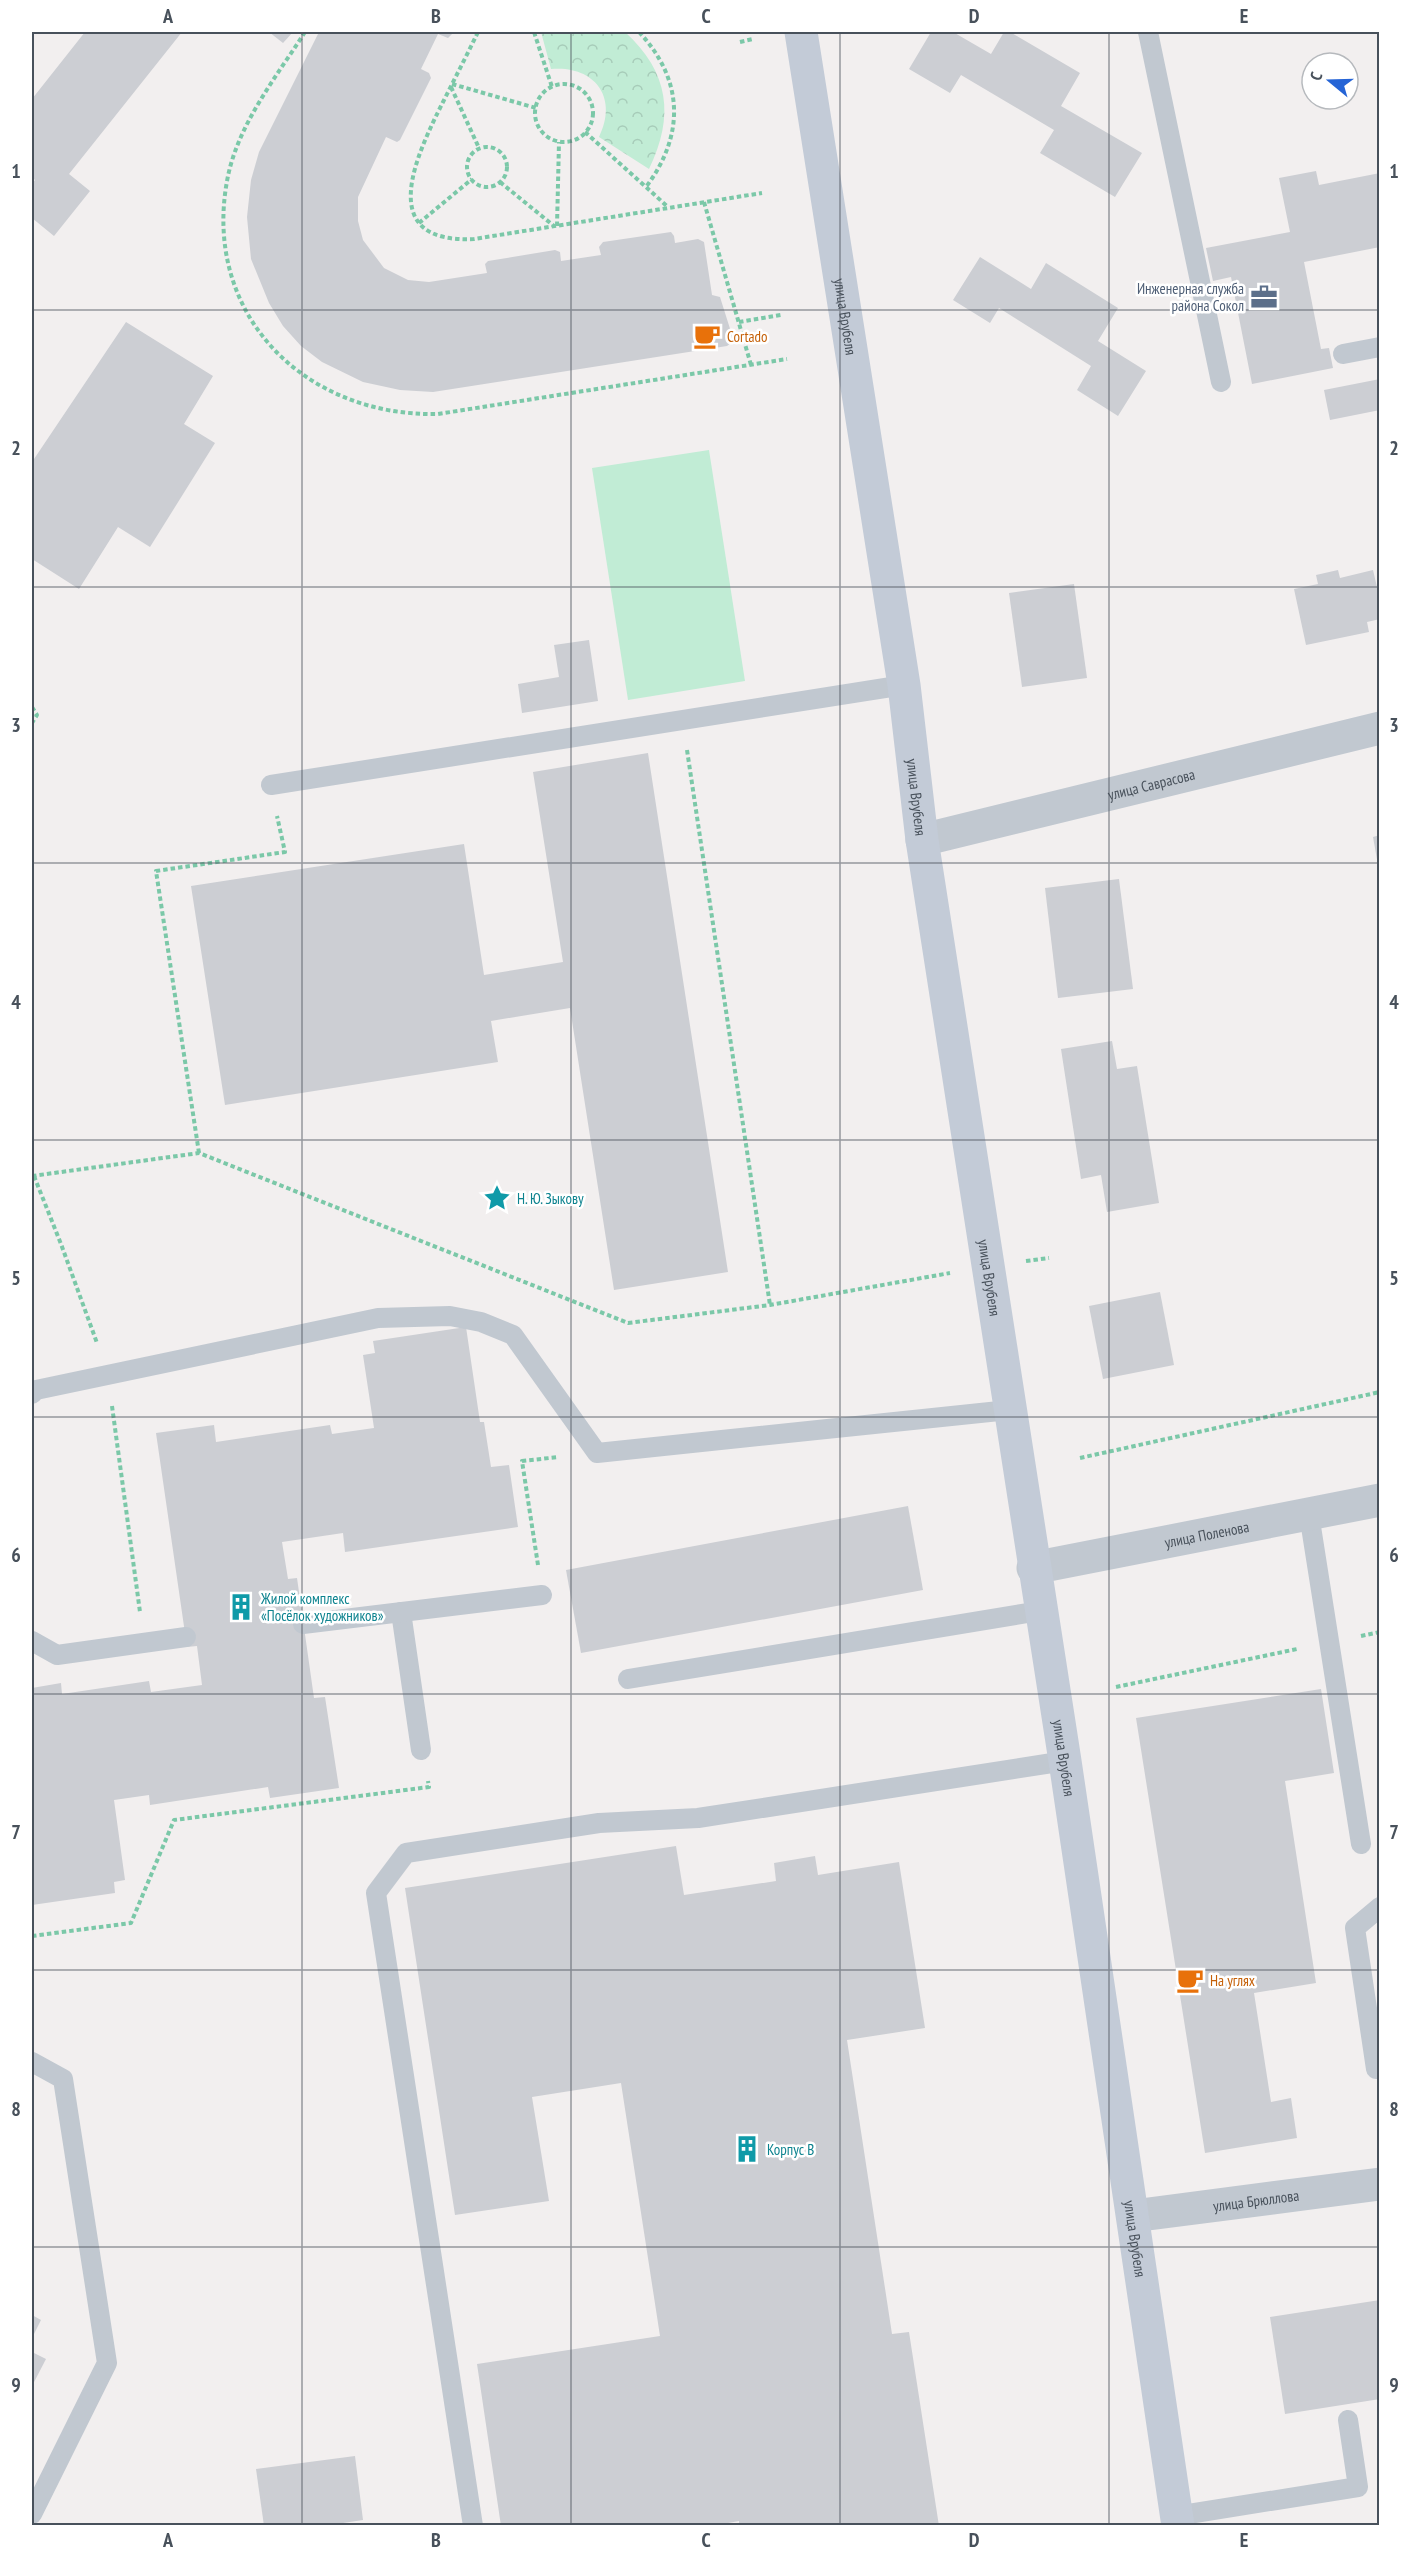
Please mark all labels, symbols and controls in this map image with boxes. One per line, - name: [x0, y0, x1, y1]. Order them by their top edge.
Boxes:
- text: A: [162, 3, 174, 29]
- text: B: [431, 3, 441, 29]
- text: C: [701, 3, 711, 29]
- text: D: [969, 3, 980, 29]
- text: E: [1240, 3, 1248, 29]
- north arrow: [1300, 51, 1360, 111]
- text: С: [1305, 69, 1327, 83]
- text: 1: [11, 158, 21, 184]
- text: 1: [1389, 158, 1399, 184]
- street label: улица Врубеля: [830, 277, 861, 356]
- place label: Инженерная служба района Сокол: [1137, 279, 1244, 315]
- office icon: Инженерная служба района Сокол: [1249, 282, 1279, 312]
- cafe icon: Cortado: [692, 321, 722, 351]
- place label: Cortado: [727, 327, 768, 346]
- text: 2: [11, 435, 21, 461]
- text: 2: [1389, 435, 1399, 461]
- text: 3: [11, 712, 21, 738]
- text: 3: [1389, 712, 1399, 738]
- street label: улица Врубеля: [903, 758, 931, 837]
- street label: улица Саврасова: [1106, 764, 1197, 804]
- text: 4: [11, 989, 21, 1015]
- text: 4: [1389, 989, 1399, 1015]
- place icon: Н. Ю. Зыкову: [482, 1183, 512, 1213]
- place label: Н. Ю. Зыкову: [517, 1189, 584, 1208]
- street label: улица Врубеля: [975, 1238, 1005, 1318]
- text: 5: [11, 1265, 21, 1291]
- text: 5: [1389, 1265, 1399, 1291]
- street label: улица Поленова: [1163, 1516, 1251, 1552]
- text: 6: [11, 1542, 21, 1568]
- text: 6: [1389, 1542, 1399, 1568]
- place label: Жилой комплекс «Посёлок художников»: [260, 1589, 384, 1625]
- building icon: Жилой комплекс «Посёлок художников»: [226, 1592, 256, 1622]
- street label: улица Врубеля: [1049, 1718, 1080, 1798]
- text: 7: [11, 1819, 21, 1845]
- text: 7: [1389, 1819, 1399, 1845]
- cafe icon: На углях: [1175, 1965, 1205, 1995]
- place label: На углях: [1210, 1971, 1255, 1990]
- text: 8: [11, 2096, 21, 2122]
- text: 8: [1389, 2096, 1399, 2122]
- building icon: Корпус В: [732, 2134, 762, 2164]
- place label: Корпус В: [767, 2140, 814, 2159]
- street label: улица Брюллова: [1212, 2185, 1300, 2215]
- street label: улица Врубеля: [1120, 2199, 1151, 2279]
- text: 9: [11, 2372, 21, 2398]
- text: 9: [1389, 2372, 1399, 2398]
- text: A: [162, 2527, 174, 2553]
- text: B: [431, 2527, 441, 2553]
- text: C: [701, 2527, 711, 2553]
- text: D: [969, 2527, 980, 2553]
- text: E: [1240, 2527, 1248, 2553]

